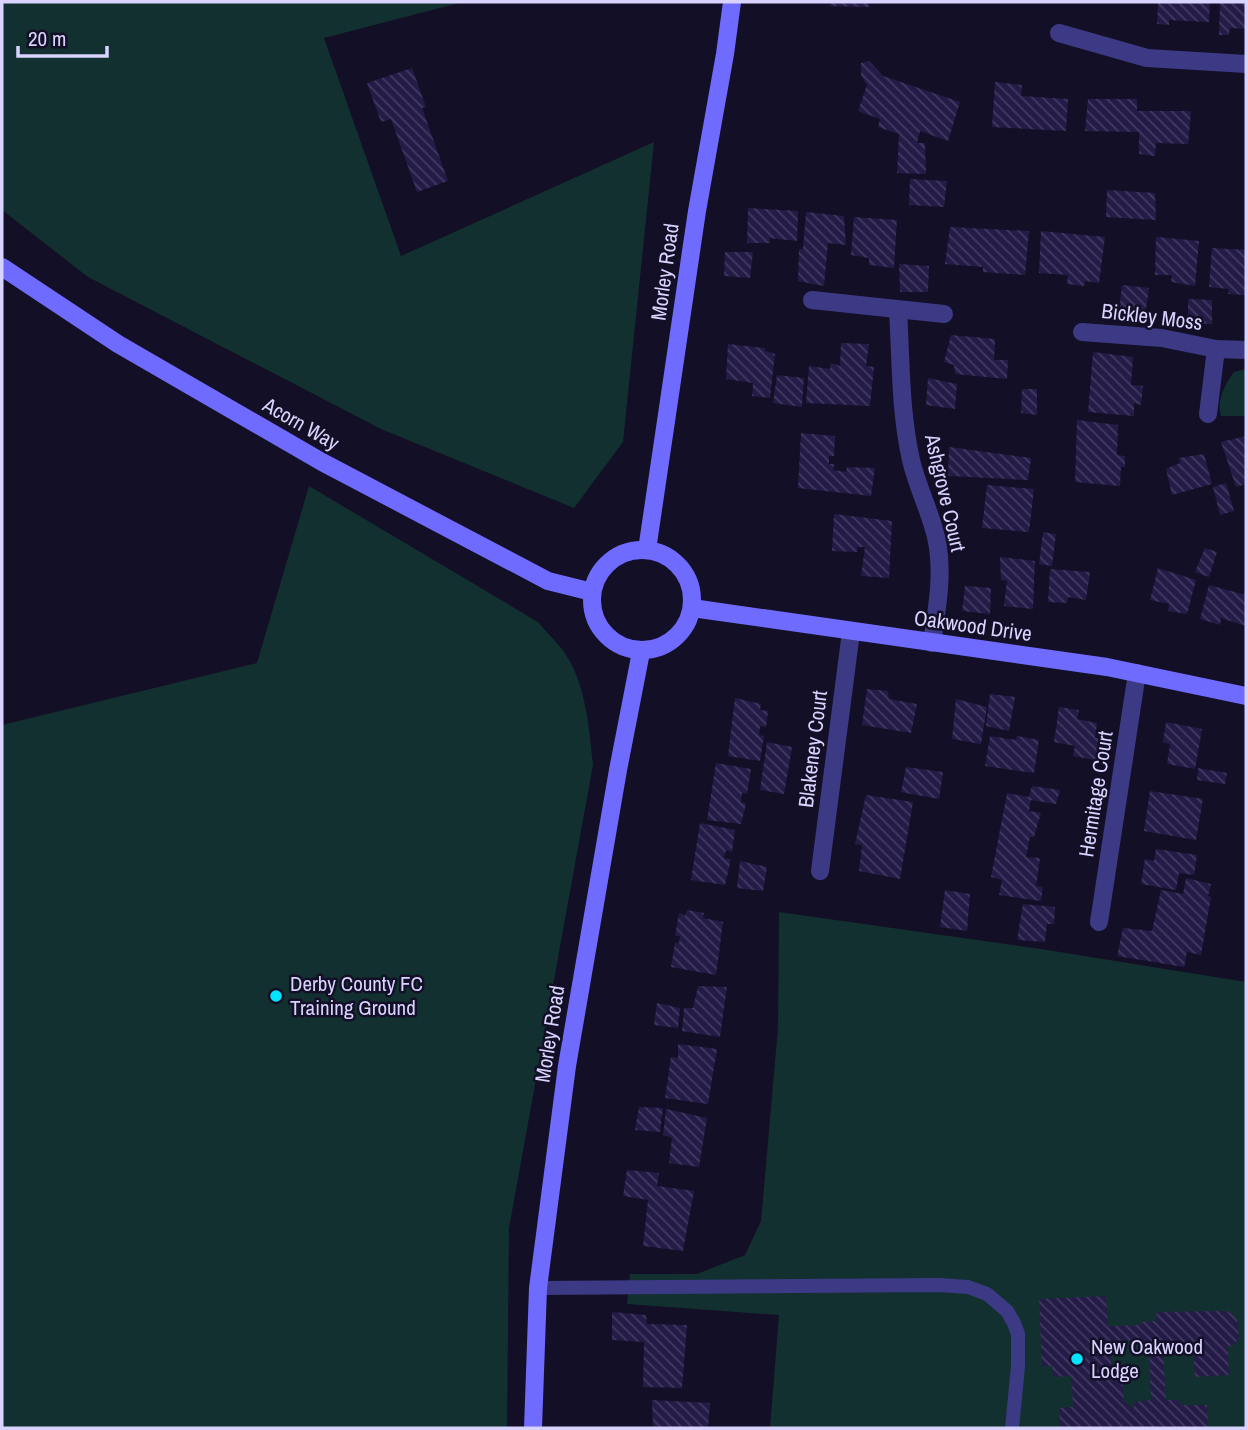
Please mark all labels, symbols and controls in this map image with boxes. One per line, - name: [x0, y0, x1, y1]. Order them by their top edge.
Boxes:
- scale bar: [18, 14, 107, 58]
- text: 20 m: [28, 24, 66, 53]
- street label: Morley Road: [643, 222, 686, 322]
- street label: Bickley Moss: [1100, 296, 1204, 337]
- street label: Acorn Way: [257, 390, 345, 457]
- street label: Ashgrove Court: [918, 430, 973, 555]
- street label: Oakwood Drive: [912, 603, 1034, 648]
- street label: Blakeney Court: [791, 689, 834, 809]
- street label: Hermitage Court: [1071, 729, 1120, 859]
- place label: Derby County FC Training Ground: [290, 969, 423, 1022]
- street label: Morley Road: [528, 983, 571, 1084]
- marker: Derby County FC Training Ground: [268, 988, 284, 1004]
- place label: New Oakwood Lodge: [1091, 1332, 1203, 1385]
- marker: New Oakwood Lodge: [1069, 1351, 1085, 1367]

